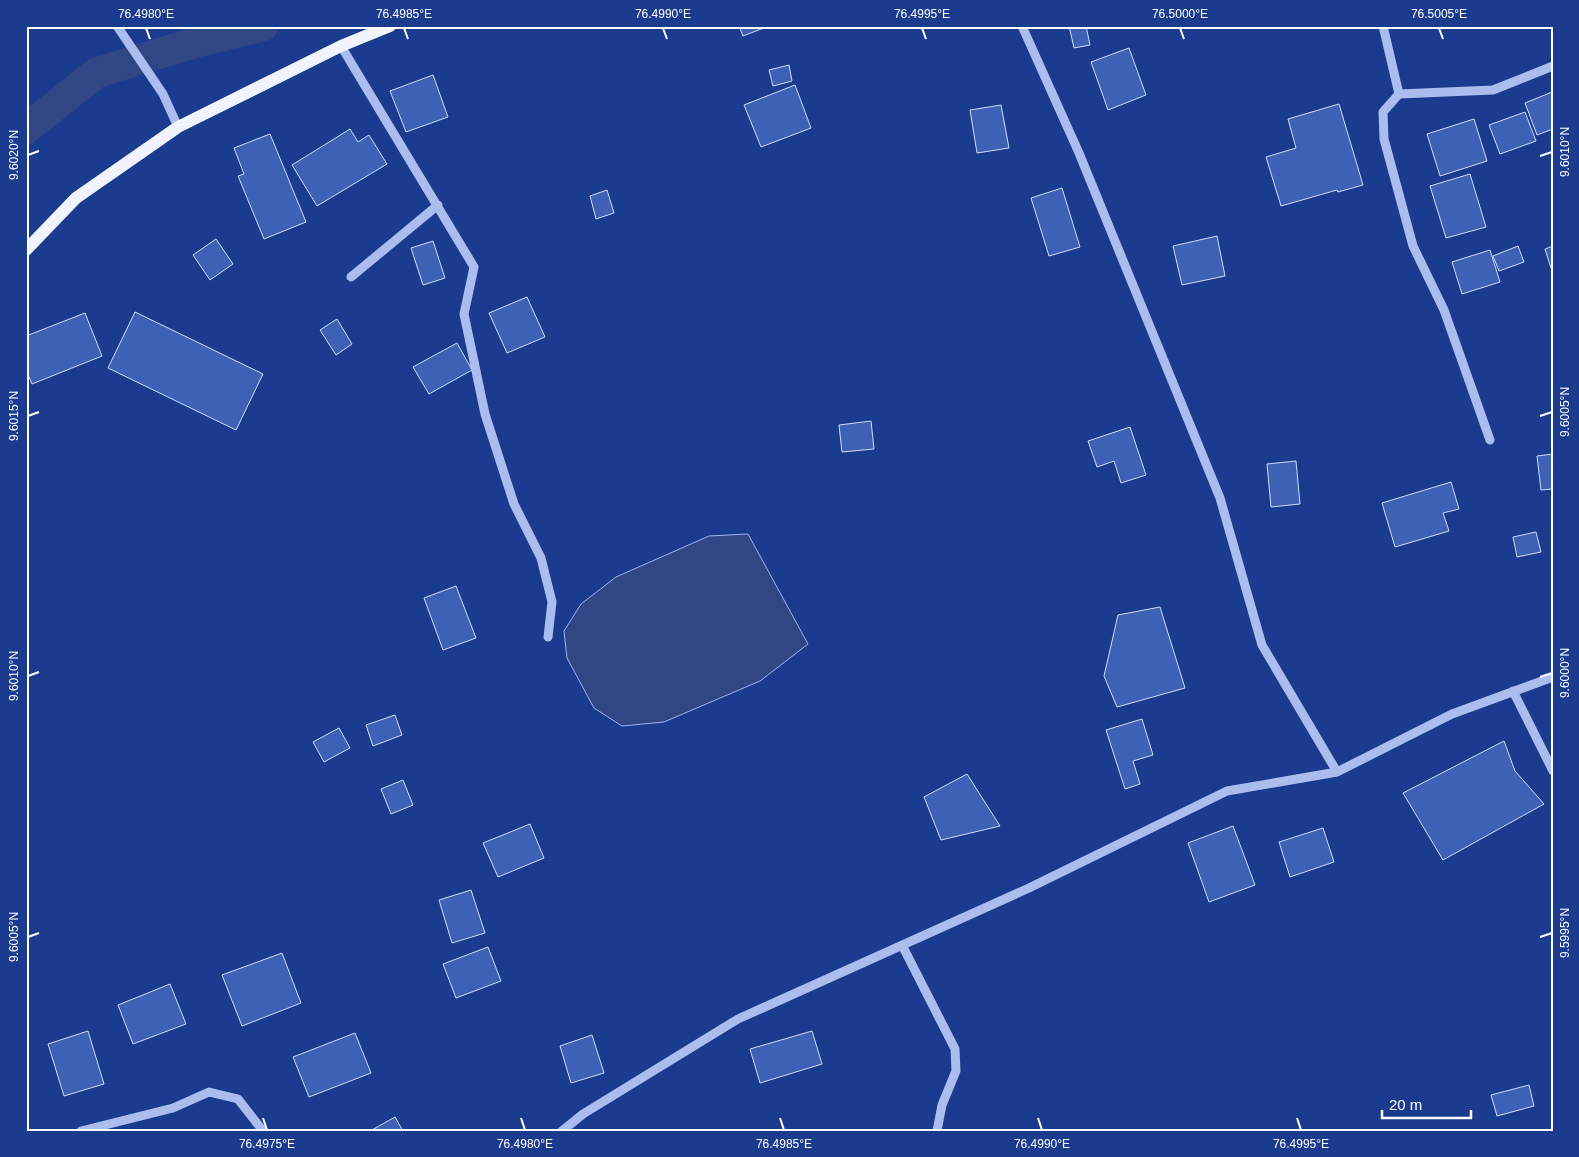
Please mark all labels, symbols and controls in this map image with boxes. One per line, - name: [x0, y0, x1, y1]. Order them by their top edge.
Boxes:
- text: 76.4980°E: [118, 7, 174, 21]
- text: 76.4985°E: [376, 7, 432, 21]
- text: 76.4990°E: [635, 7, 691, 21]
- text: 76.4995°E: [894, 7, 950, 21]
- text: 76.5000°E: [1152, 7, 1208, 21]
- text: 76.5005°E: [1411, 7, 1467, 21]
- text: 9.6010°N: [1558, 127, 1572, 177]
- text: 9.6020°N: [7, 130, 21, 180]
- text: 9.6005°N: [1558, 387, 1572, 437]
- text: 9.6015°N: [7, 391, 21, 441]
- text: 9.6000°N: [1558, 648, 1572, 698]
- text: 9.6010°N: [7, 651, 21, 701]
- text: 9.5995°N: [1558, 908, 1572, 958]
- text: 9.6005°N: [7, 912, 21, 962]
- scale bar: [1382, 1087, 1470, 1119]
- text: 20 m: [1389, 1096, 1422, 1113]
- text: 76.4975°E: [239, 1137, 295, 1151]
- text: 76.4980°E: [497, 1137, 553, 1151]
- text: 76.4985°E: [756, 1137, 812, 1151]
- text: 76.4990°E: [1014, 1137, 1070, 1151]
- text: 76.4995°E: [1273, 1137, 1329, 1151]

